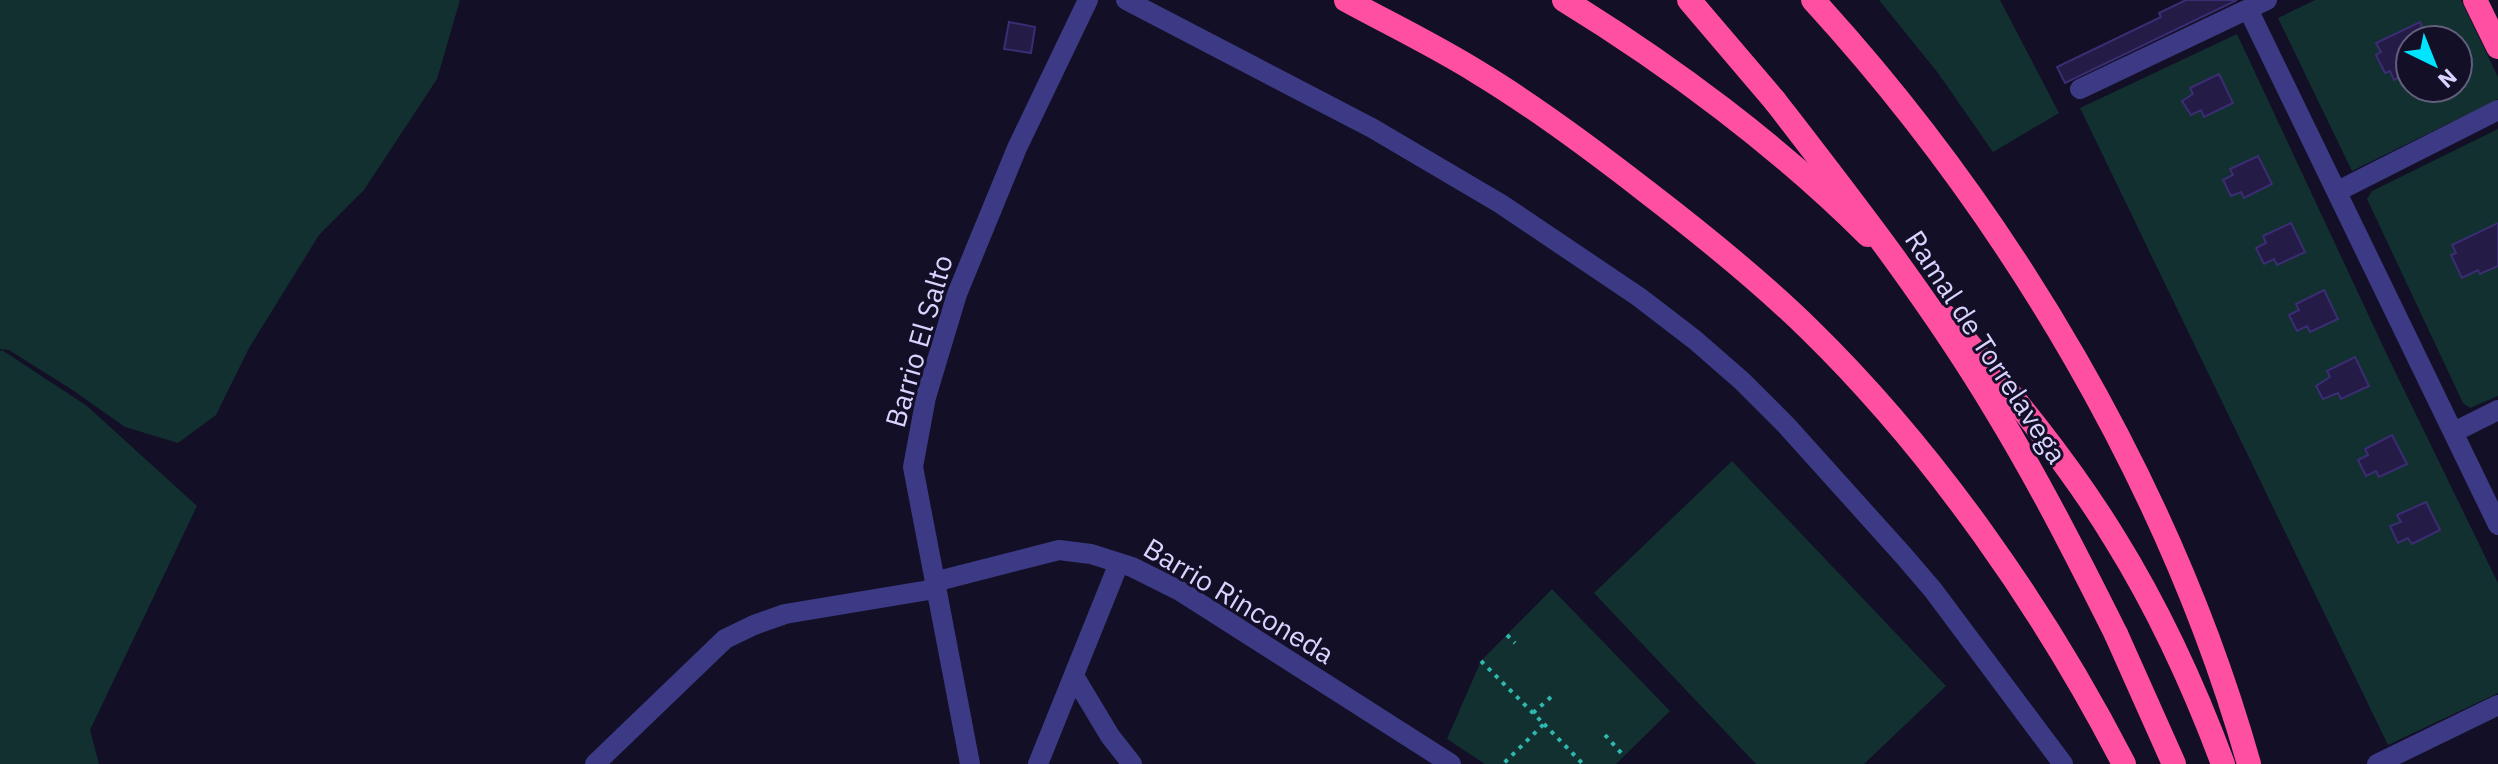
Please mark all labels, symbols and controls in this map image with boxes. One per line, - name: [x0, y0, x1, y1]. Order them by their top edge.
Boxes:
- north arrow: [2394, 24, 2474, 104]
- text: N: [2432, 63, 2464, 95]
- street label: Ramal de Torrelavega: [1897, 223, 2076, 470]
- street label: Barrio El Salto: [876, 250, 961, 431]
- street label: Barrio Rinconeda: [1137, 529, 1341, 672]

